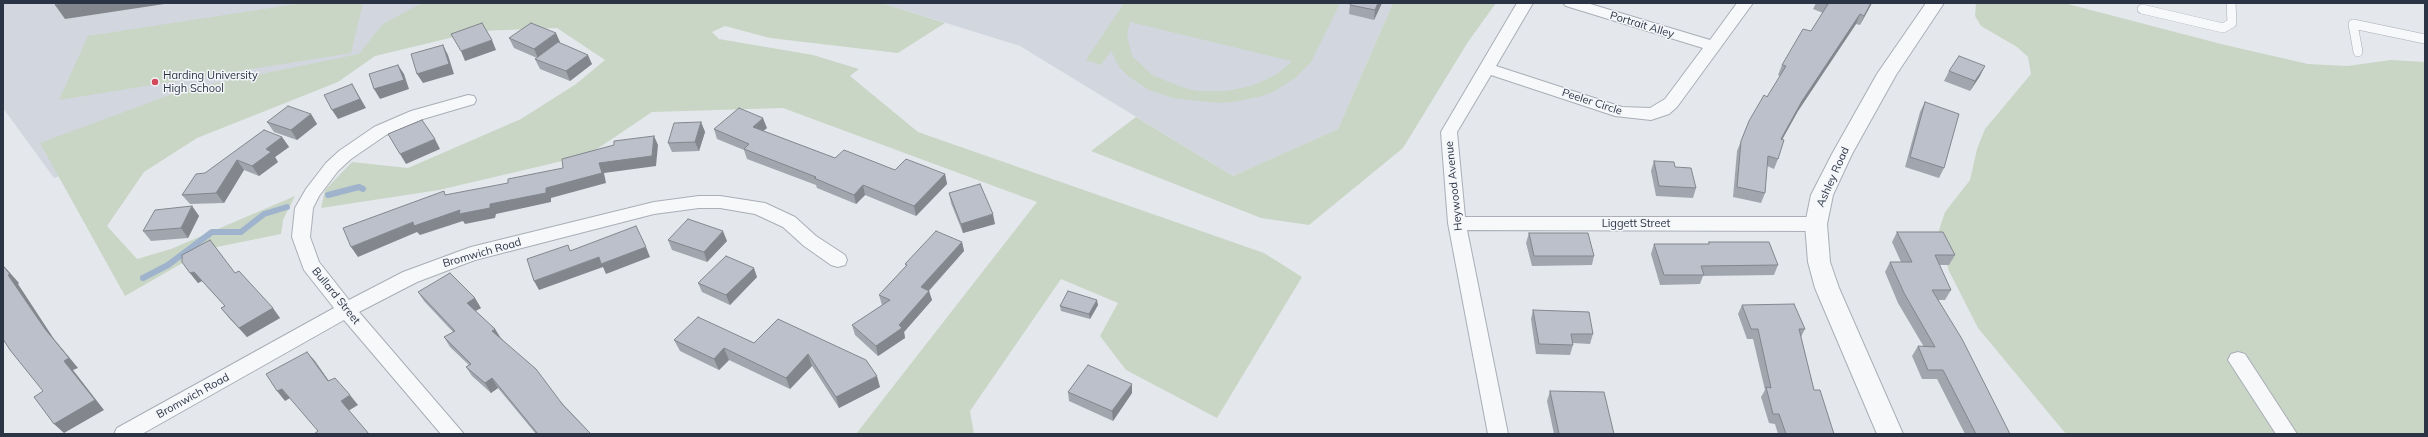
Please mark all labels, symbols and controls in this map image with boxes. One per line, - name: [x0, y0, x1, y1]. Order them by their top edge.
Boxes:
- street label: Portrait Alley: [1608, 9, 1676, 41]
- place label: Harding University High School: [163, 69, 258, 95]
- marker: Harding University High School: [150, 77, 160, 87]
- street label: Peeler Circle: [1560, 86, 1624, 118]
- street label: Heywood Avenue: [1443, 140, 1465, 232]
- street label: Ashley Road: [1814, 145, 1852, 209]
- street label: Liggett Street: [1602, 217, 1670, 231]
- street label: Bromwich Road: [441, 235, 523, 271]
- street label: Bullard Street: [309, 265, 363, 327]
- street label: Bromwich Road: [154, 371, 232, 421]

